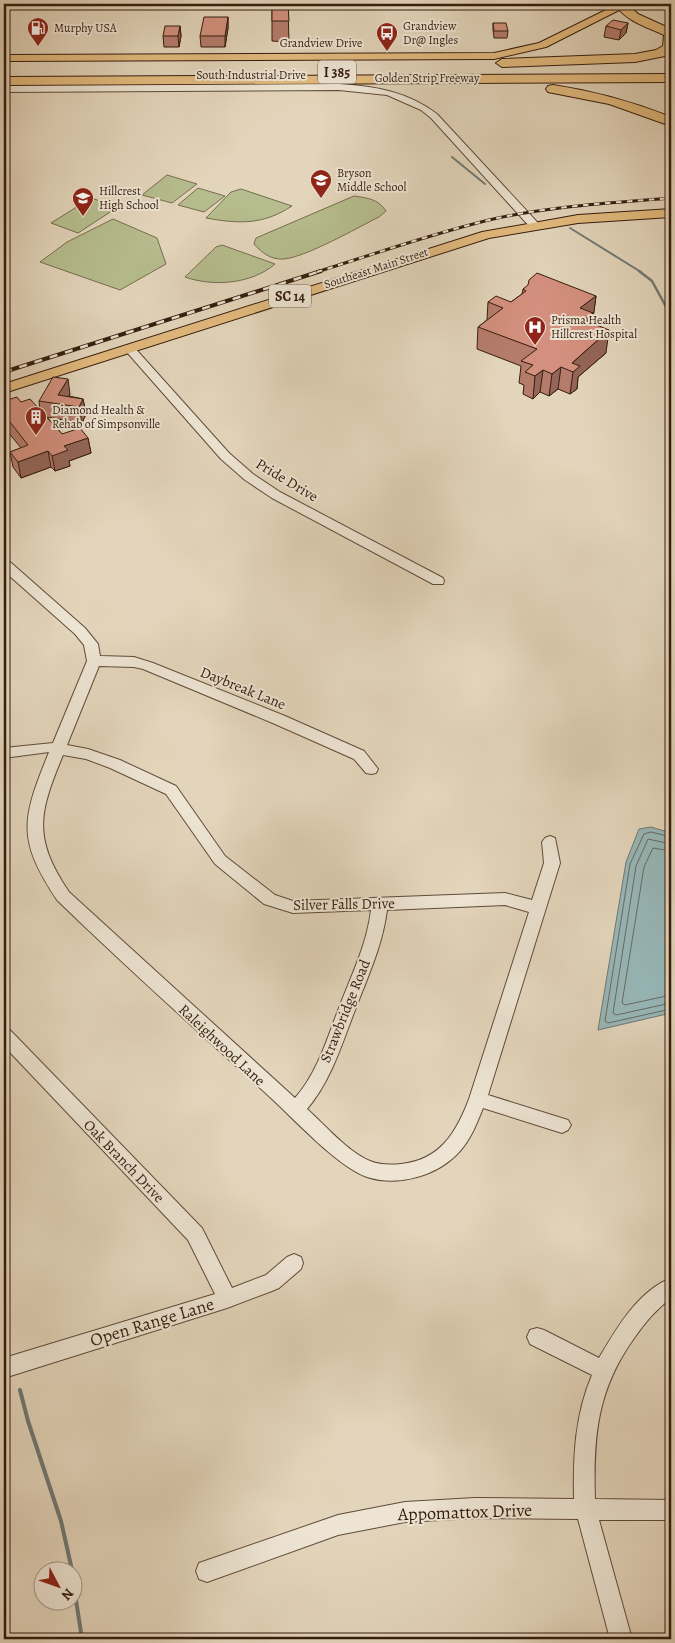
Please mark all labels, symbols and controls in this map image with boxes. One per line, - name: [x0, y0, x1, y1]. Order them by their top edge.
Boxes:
- fuel station icon: Murphy USA: [26, 16, 50, 47]
- place label: Grandview Dr@ Ingles: [403, 18, 458, 48]
- place label: Murphy USA: [54, 20, 118, 36]
- bus stop icon: Grandview Dr@ Ingles: [375, 21, 399, 52]
- street label: Grandview Drive: [280, 35, 362, 51]
- road number: I 385: [318, 61, 356, 84]
- street label: South Industrial Drive: [196, 67, 306, 83]
- street label: Golden Strip Freeway: [375, 70, 480, 86]
- place label: Bryson Middle School: [337, 165, 407, 195]
- school or university icon: Bryson Middle School: [309, 168, 333, 199]
- place label: Hillcrest High School: [99, 183, 159, 213]
- school or university icon: Hillcrest High School: [71, 186, 95, 217]
- street label: Southeast Main Street: [322, 244, 430, 292]
- road number: SC 14: [269, 284, 311, 308]
- place label: Prisma Health Hillcrest Hospital: [551, 312, 637, 342]
- hospital icon: Prisma Health Hillcrest Hospital: [523, 315, 547, 346]
- place label: Diamond Health & Rehab of Simpsonville: [52, 402, 160, 432]
- building icon: Diamond Health & Rehab of Simpsonville: [24, 405, 48, 436]
- street label: Pride Drive: [252, 454, 322, 507]
- street label: Daybreak Lane: [197, 662, 289, 714]
- street label: Silver Falls Drive: [293, 893, 395, 915]
- street label: Strawbridge Road: [315, 955, 375, 1066]
- street label: Raleighwood Lane: [174, 1000, 270, 1091]
- street label: Oak Branch Drive: [79, 1115, 169, 1207]
- street label: Open Range Lane: [87, 1292, 217, 1352]
- street label: Appomattox Drive: [396, 1498, 533, 1526]
- north arrow: [32, 1560, 82, 1610]
- text: N: [57, 1584, 78, 1604]

